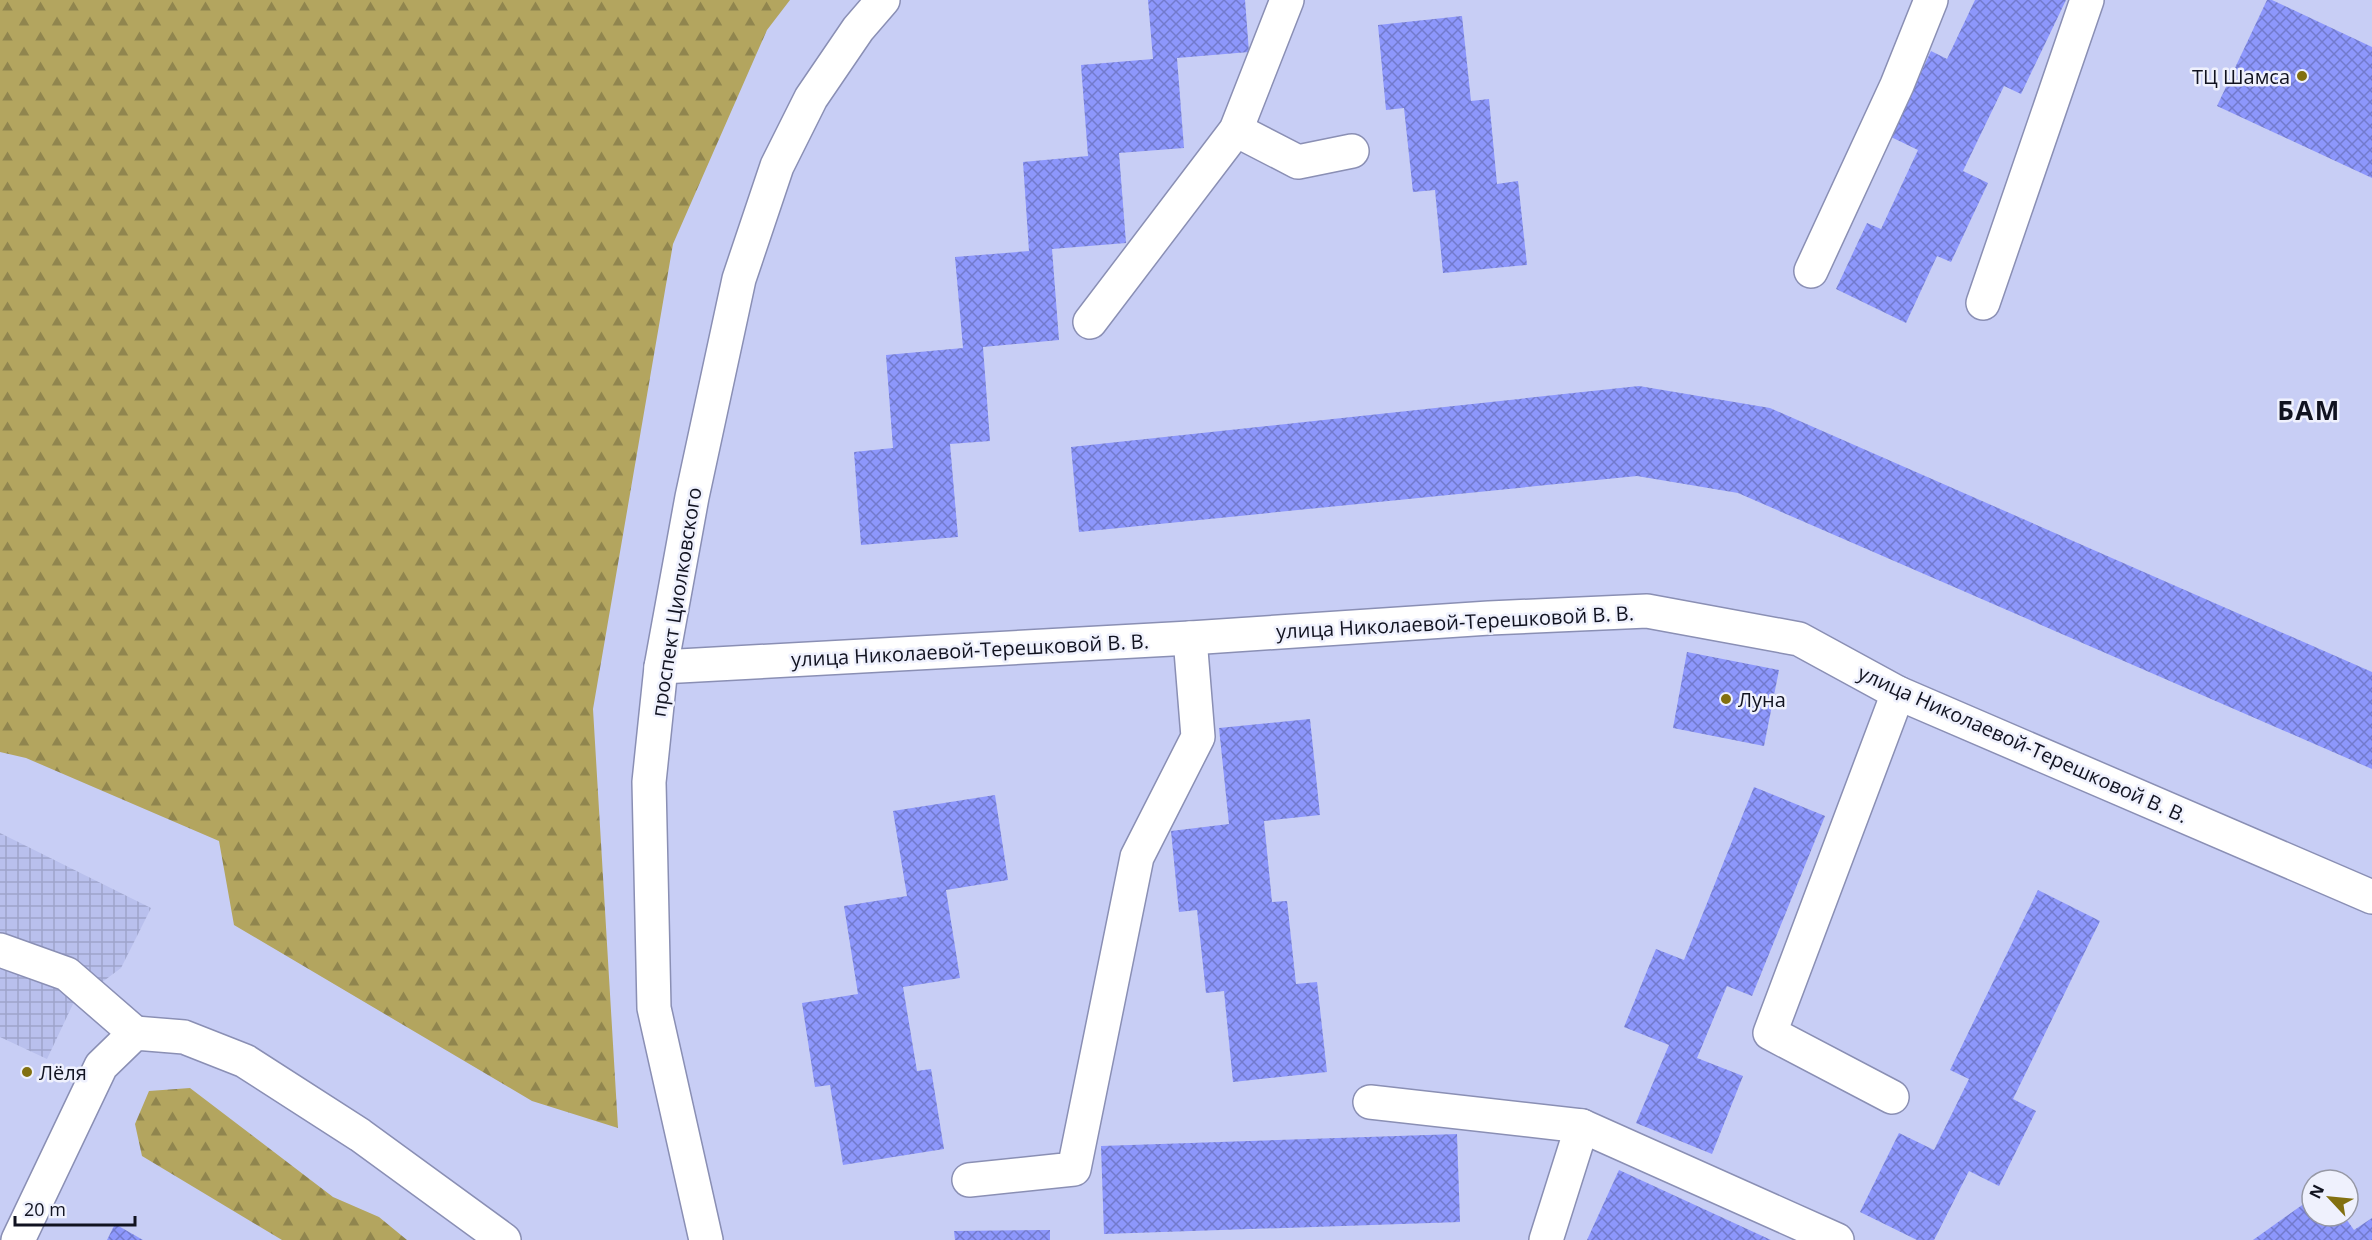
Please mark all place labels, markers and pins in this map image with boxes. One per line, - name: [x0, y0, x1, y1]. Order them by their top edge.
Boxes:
- place label: ТЦ Шамса: [2192, 63, 2290, 90]
- marker: ТЦ Шамса: [2295, 69, 2309, 83]
- place label: Луна: [1738, 686, 1786, 713]
- marker: Луна: [1719, 692, 1733, 706]
- place label: Лёля: [39, 1059, 87, 1086]
- marker: Лёля: [20, 1065, 34, 1079]

